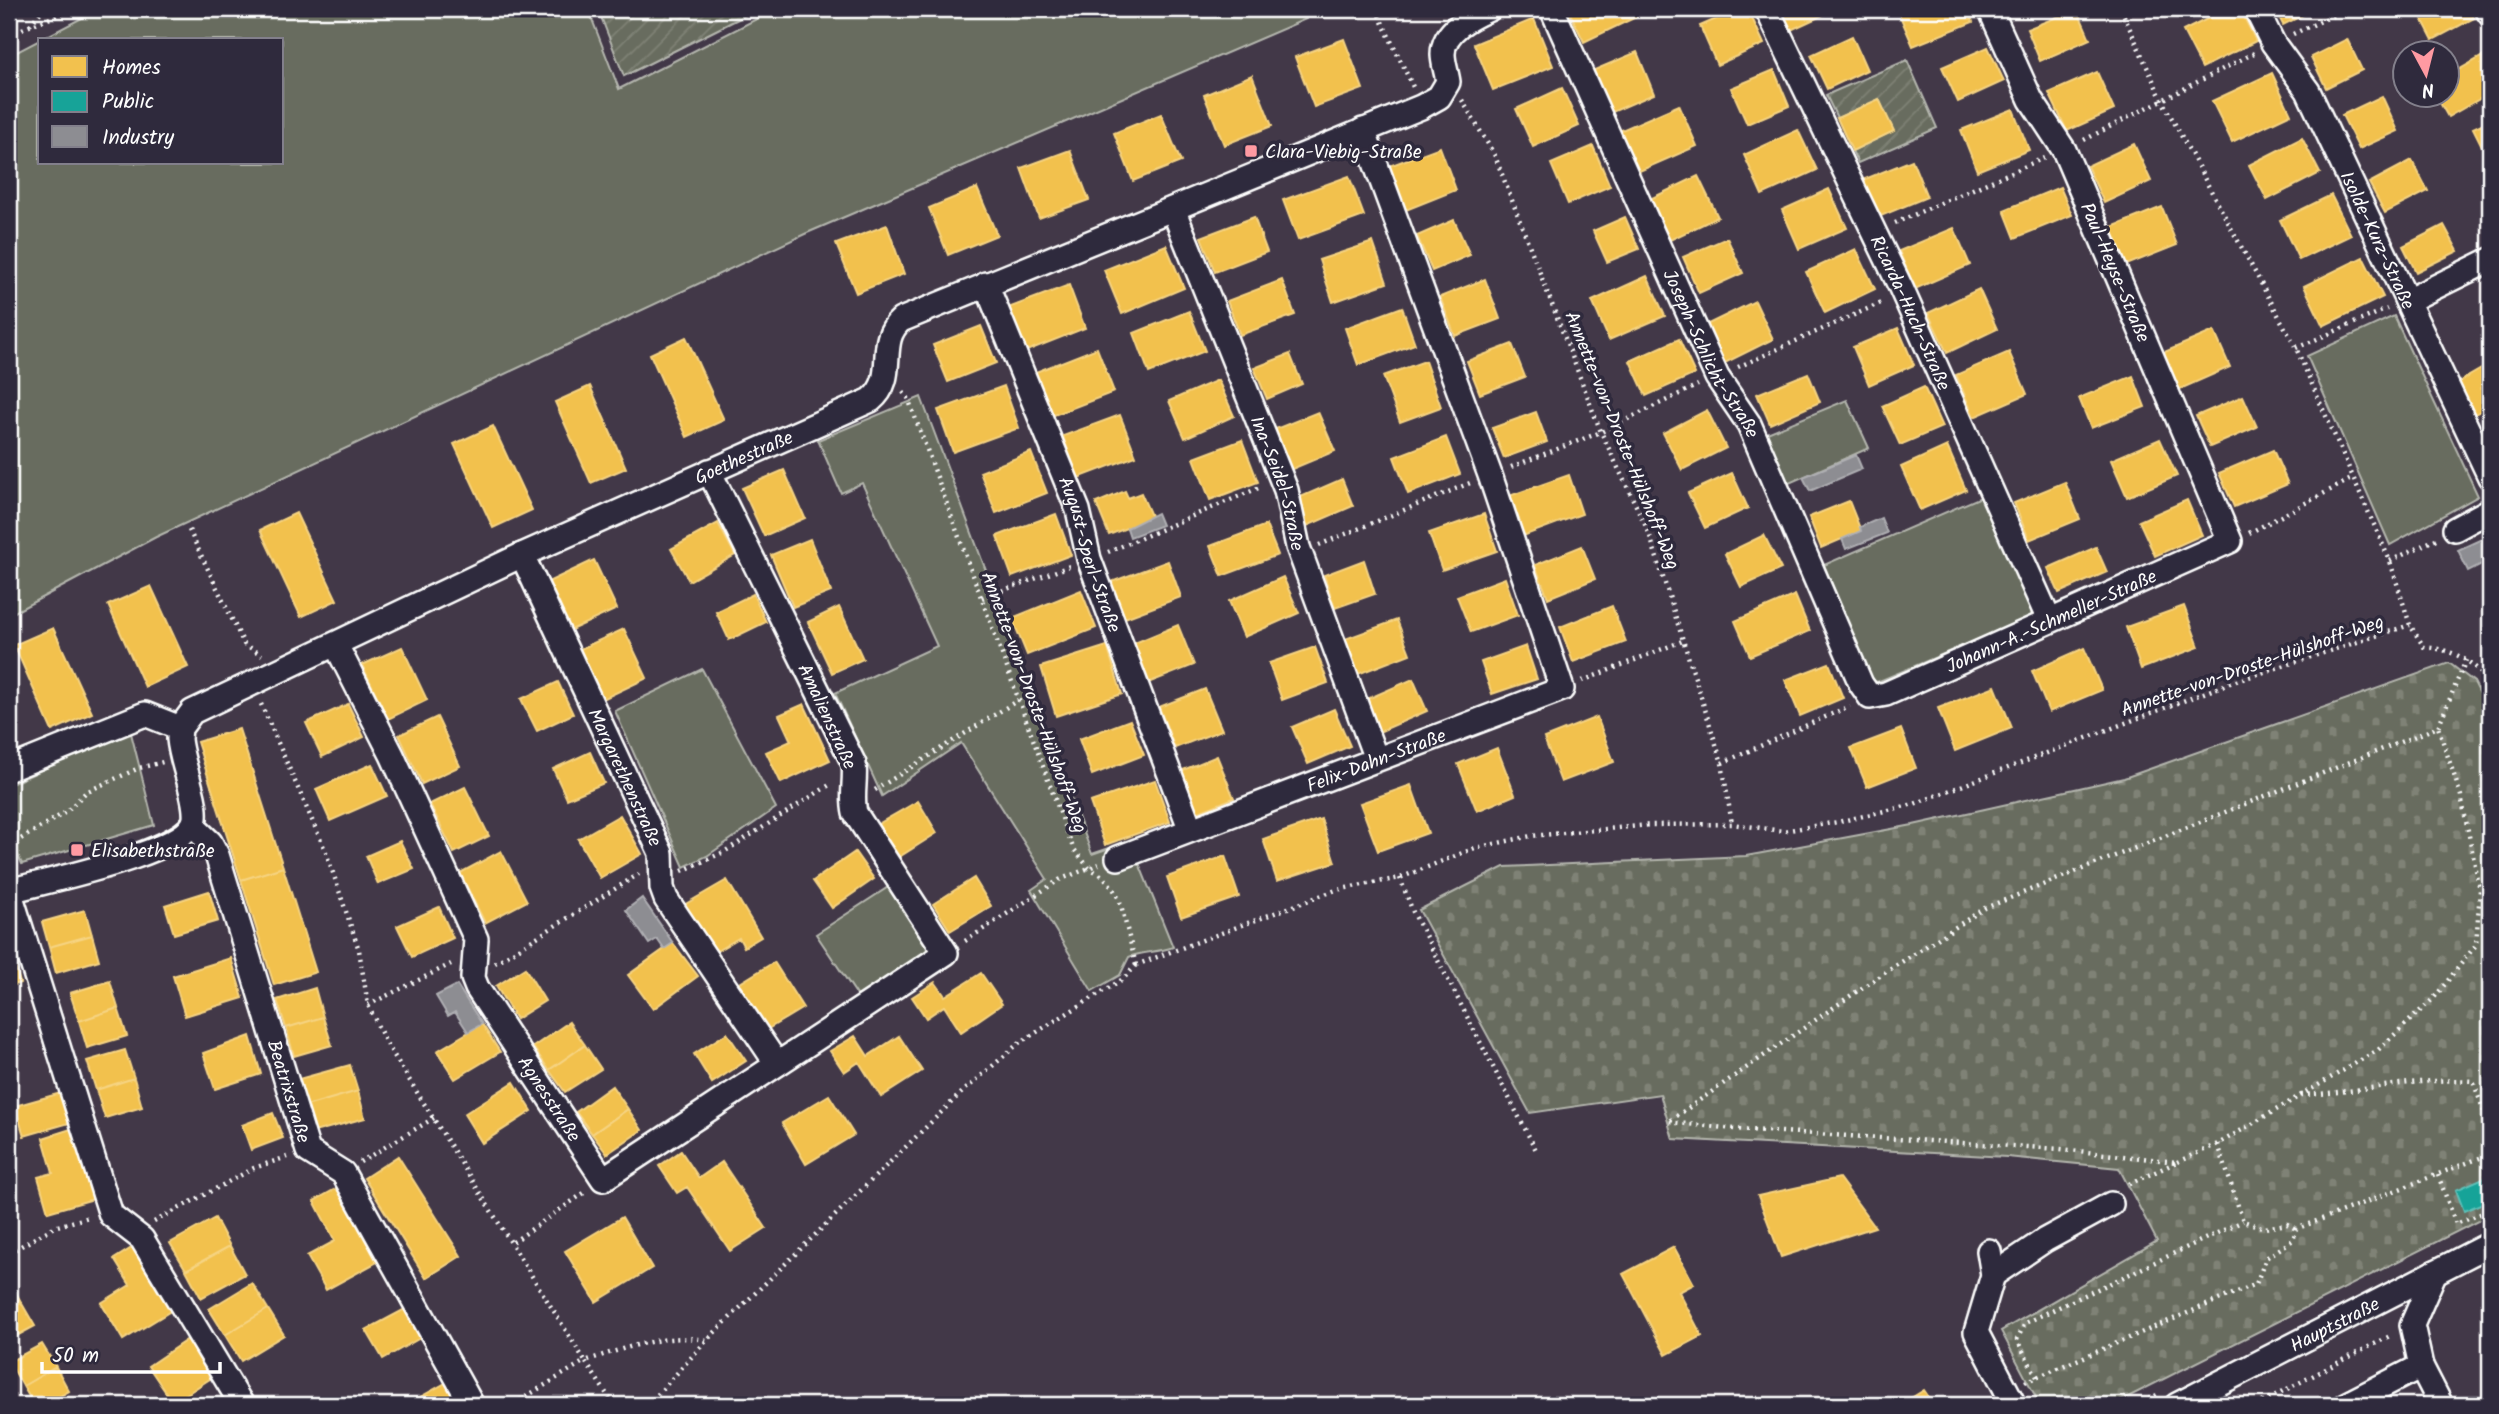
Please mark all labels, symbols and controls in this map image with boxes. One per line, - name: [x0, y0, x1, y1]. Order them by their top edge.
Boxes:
- legend: [38, 38, 284, 164]
- north arrow: [2390, 38, 2460, 108]
- text: Homes: [102, 52, 161, 85]
- text: N: [2420, 73, 2436, 105]
- text: Public: [102, 86, 154, 119]
- text: Industry: [102, 122, 174, 155]
- place label: Clara-Viebig-Straße: [1265, 138, 1422, 168]
- marker: Clara-Viebig-Straße: [1243, 143, 1259, 159]
- street label: Isolde-Kurz-Straße: [2331, 166, 2422, 315]
- street label: Paul-Heyse-Straße: [2071, 198, 2157, 348]
- street label: Ricarda-Huch-Straße: [1861, 230, 1958, 396]
- street label: Joseph-Schlicht-Straße: [1654, 265, 1766, 443]
- street label: Annette-von-Droste-Hülshoff-Weg: [1555, 307, 1687, 575]
- street label: Ina-Seidel-Straße: [1241, 412, 1311, 554]
- street label: Goethestraße: [690, 423, 799, 494]
- street label: August-Sperl-Straße: [1049, 472, 1128, 638]
- street label: Johann-A.-Schmeller-Straße: [1942, 562, 2163, 682]
- street label: Annette-von-Droste-Hülshoff-Weg: [972, 568, 1095, 838]
- street label: Annette-von-Droste-Hülshoff-Weg: [2117, 608, 2388, 726]
- street label: Amalienstraße: [789, 659, 864, 775]
- street label: Margarethenstraße: [579, 704, 669, 852]
- street label: Felix-Dahn-Straße: [1303, 721, 1451, 802]
- place label: Elisabethstraße: [91, 837, 215, 867]
- marker: Elisabethstraße: [69, 842, 85, 858]
- street label: Beatrixstraße: [258, 1036, 318, 1147]
- street label: Agnesstraße: [509, 1051, 588, 1149]
- street label: Hauptstraße: [2285, 1290, 2386, 1361]
- scale bar: [42, 1330, 220, 1374]
- text: 50 m: [52, 1340, 99, 1373]

